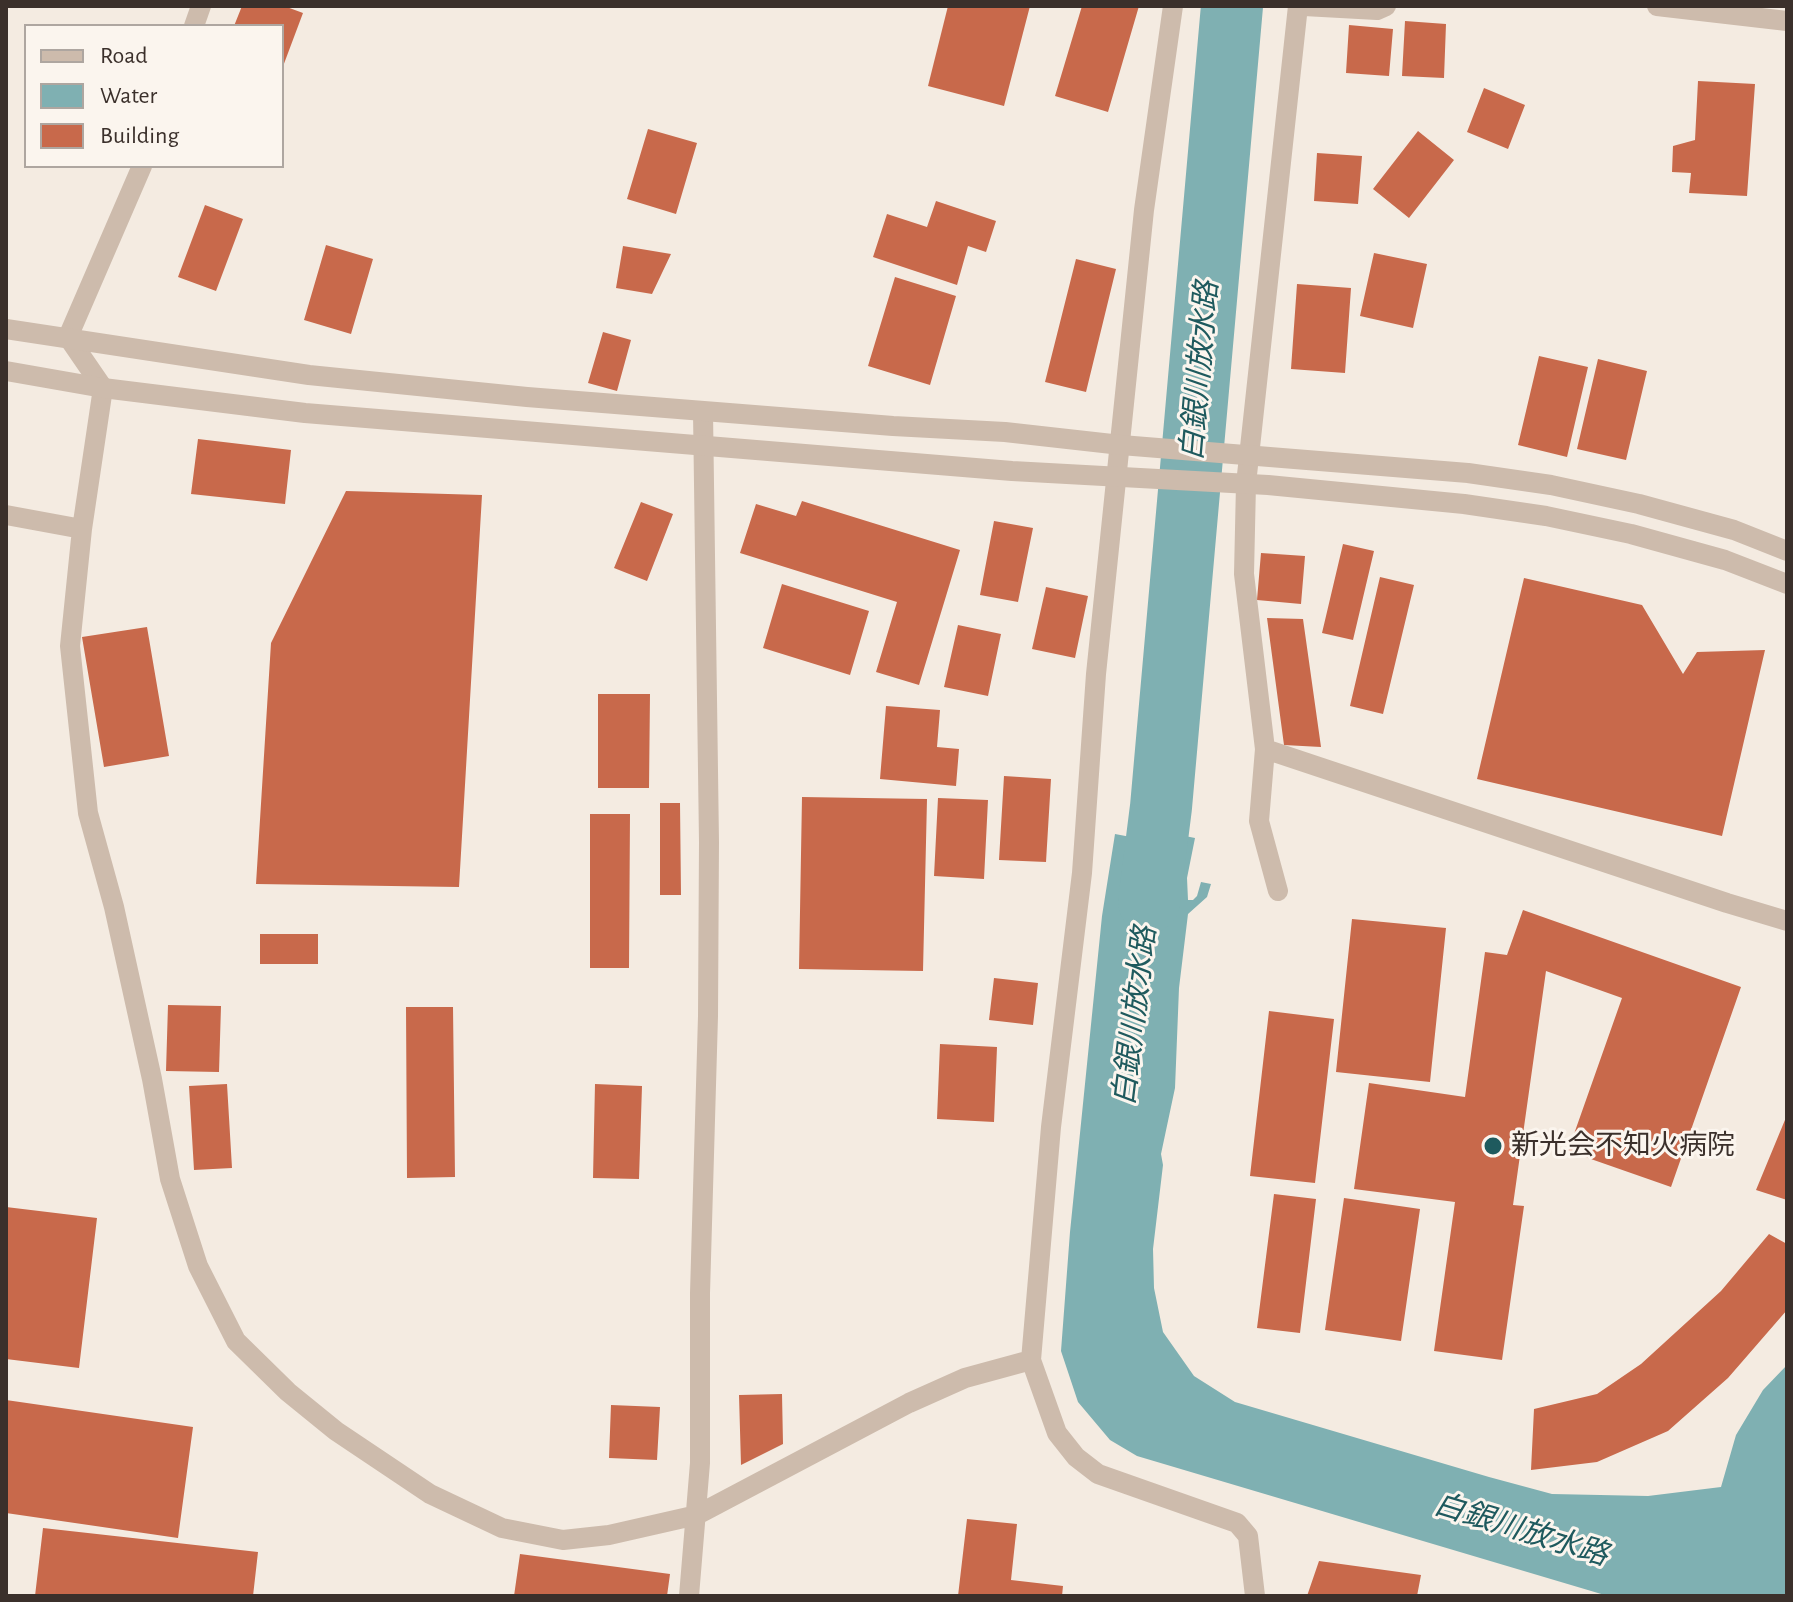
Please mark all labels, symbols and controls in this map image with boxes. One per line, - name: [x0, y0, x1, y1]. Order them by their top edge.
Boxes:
- legend: [24, 24, 284, 168]
- text: Road: [100, 44, 148, 68]
- text: Water: [100, 84, 157, 108]
- text: Building: [100, 124, 179, 148]
- water label: 白銀川放水路: [1174, 280, 1226, 462]
- water label: 白銀川放水路: [1106, 924, 1164, 1108]
- place label: 新光会不知火病院: [1511, 1129, 1735, 1163]
- marker: 新光会不知火病院: [1482, 1135, 1504, 1157]
- water label: 白銀川放水路: [1430, 1486, 1612, 1574]

